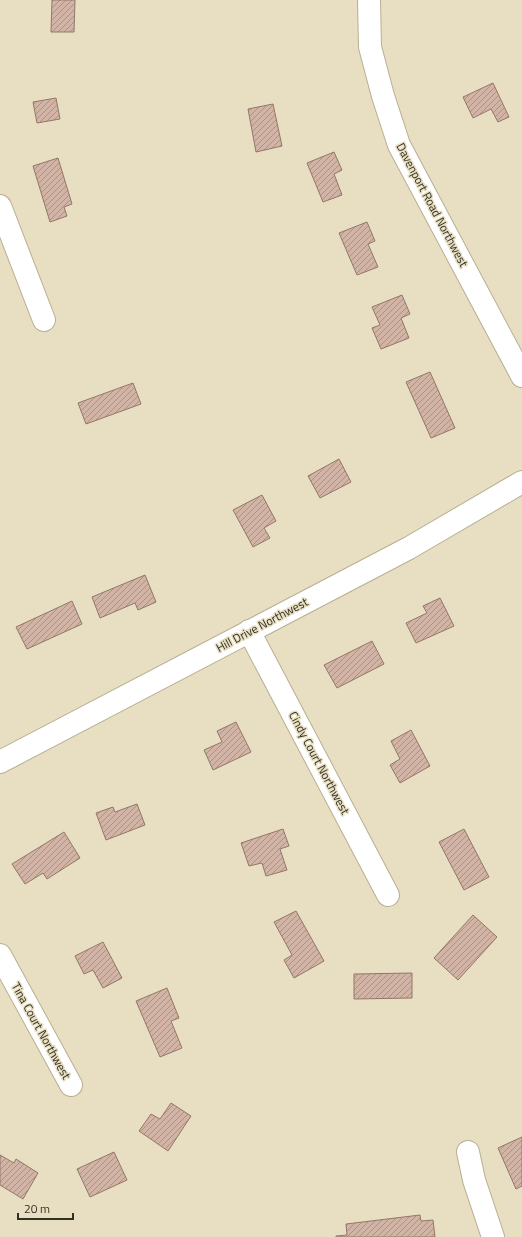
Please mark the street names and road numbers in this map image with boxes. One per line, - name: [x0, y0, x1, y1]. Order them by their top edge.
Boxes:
- street label: Davenport Road Northwest: [392, 139, 474, 271]
- street label: Hill Drive Northwest: [212, 592, 312, 657]
- street label: Cindy Court Northwest: [284, 708, 355, 819]
- street label: Tina Court Northwest: [7, 979, 76, 1083]

